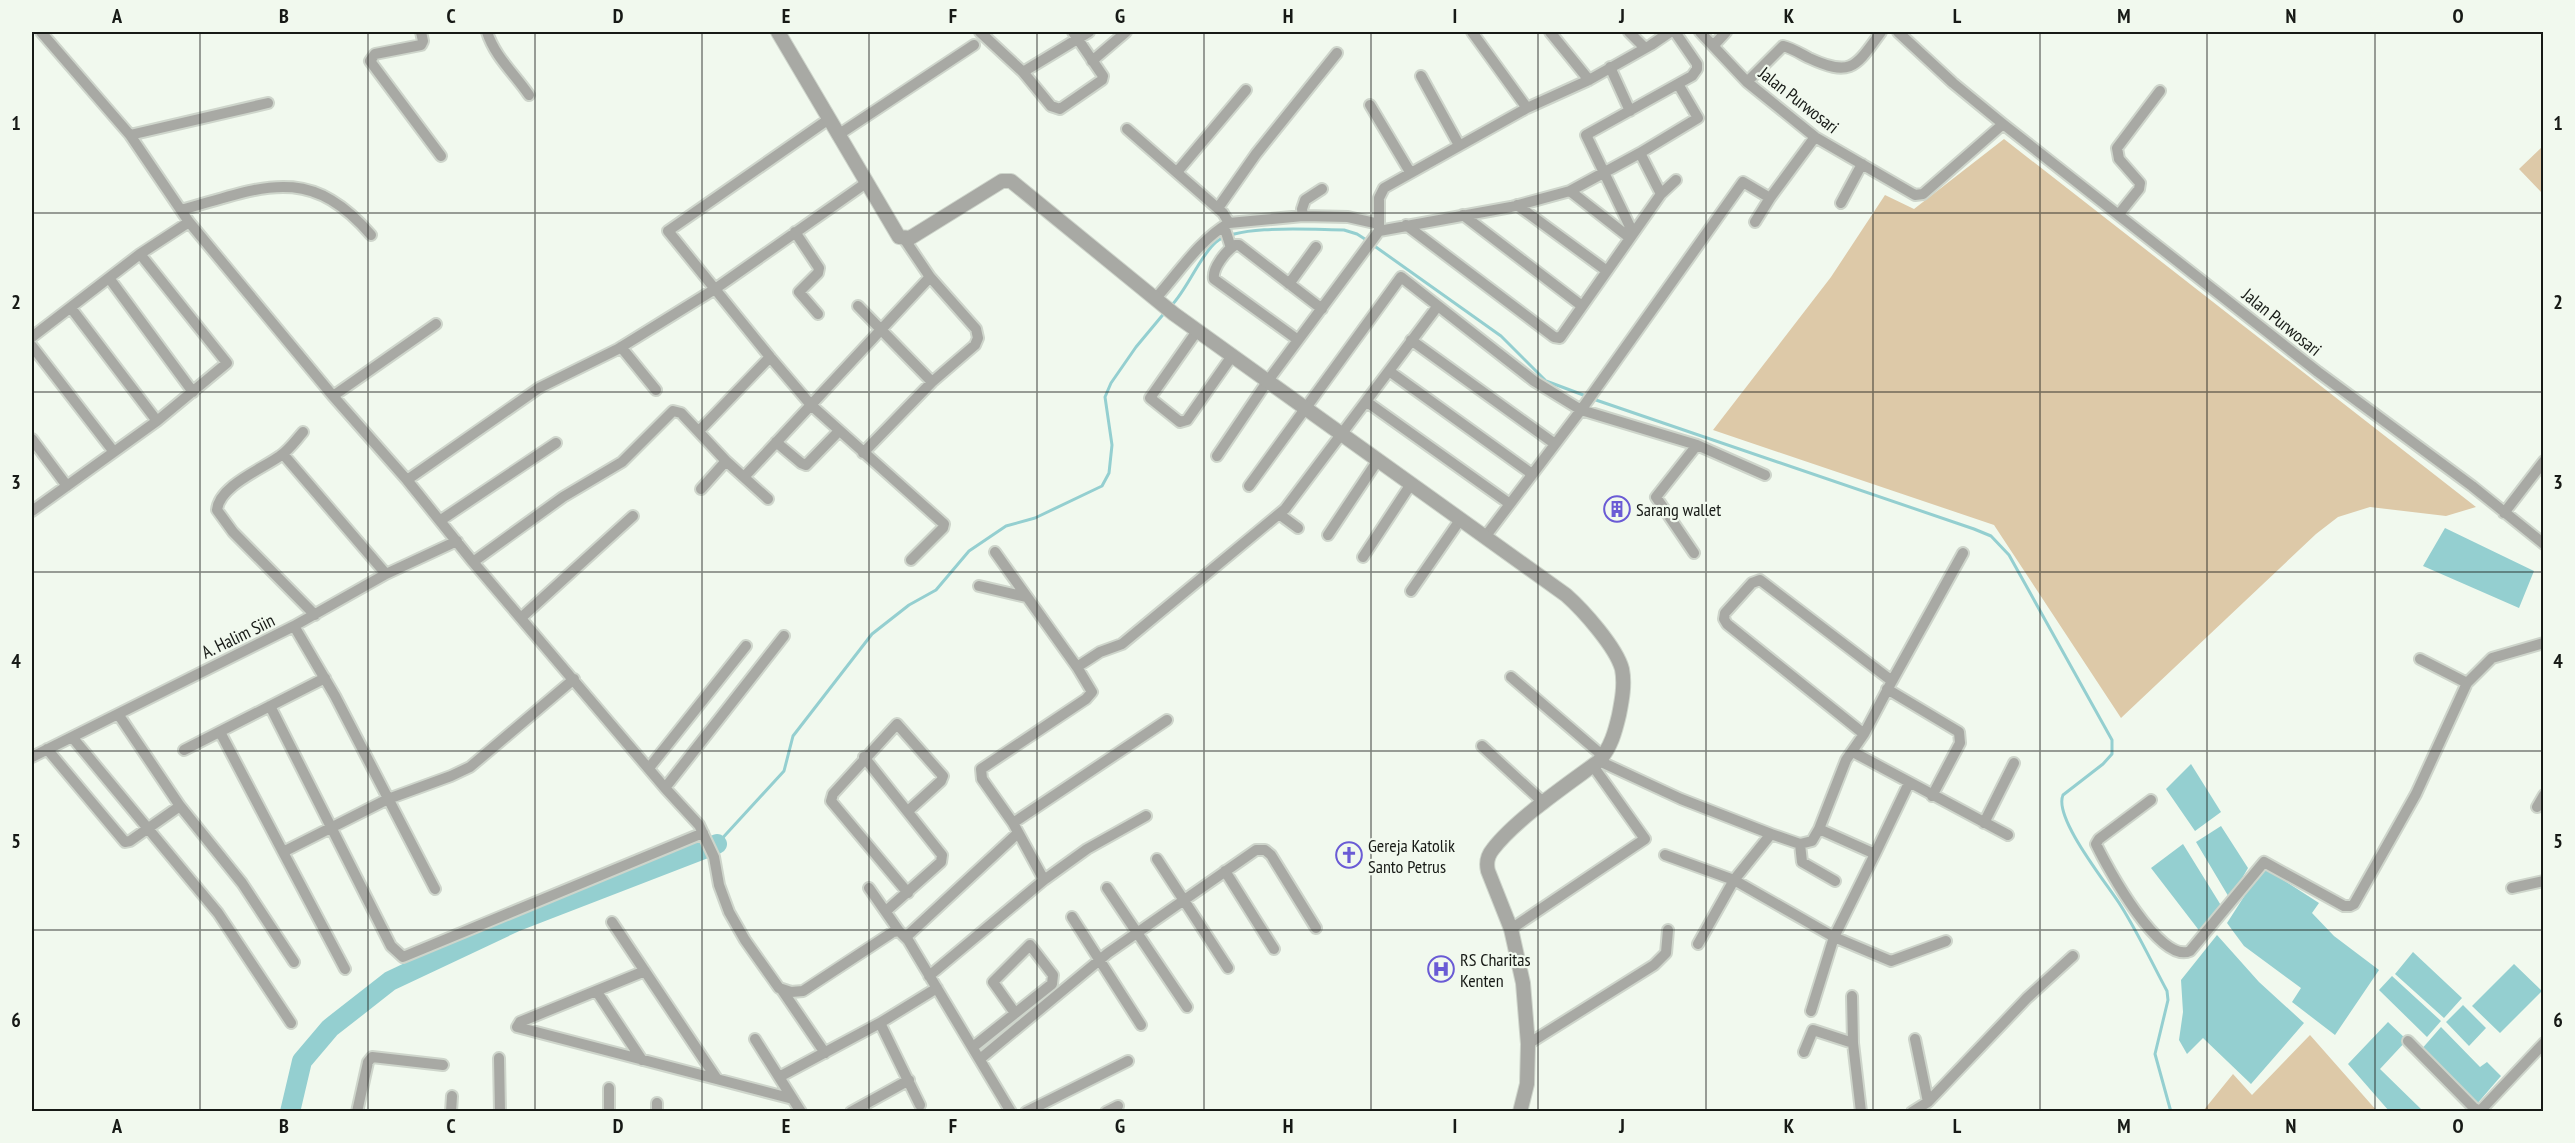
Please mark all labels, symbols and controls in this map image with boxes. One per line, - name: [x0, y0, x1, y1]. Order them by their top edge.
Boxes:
- text: A: [111, 3, 123, 29]
- text: B: [279, 3, 289, 29]
- text: C: [446, 3, 456, 29]
- text: D: [613, 3, 624, 29]
- text: E: [782, 3, 790, 29]
- text: F: [949, 3, 957, 29]
- text: G: [1115, 3, 1125, 29]
- text: H: [1283, 3, 1293, 29]
- text: I: [1453, 3, 1457, 29]
- text: J: [1618, 3, 1625, 29]
- text: K: [1784, 3, 1795, 29]
- text: L: [1953, 3, 1962, 29]
- text: M: [2117, 3, 2131, 29]
- text: N: [2286, 3, 2296, 29]
- text: O: [2452, 3, 2464, 29]
- street label: Jalan Purwosari: [1754, 61, 1844, 138]
- text: 1: [11, 110, 21, 136]
- text: 1: [2553, 110, 2563, 136]
- street label: Jalan Purwosari: [2237, 282, 2326, 361]
- text: 2: [11, 289, 21, 315]
- text: 2: [2553, 289, 2563, 315]
- text: 3: [11, 469, 21, 495]
- text: 3: [2553, 469, 2563, 495]
- building icon: Sarang wallet: [1602, 494, 1632, 524]
- place label: Sarang wallet: [1636, 498, 1721, 521]
- street label: A. Halim Siin: [198, 608, 278, 664]
- text: 4: [11, 648, 21, 674]
- text: 4: [2553, 648, 2563, 674]
- text: 5: [11, 828, 21, 854]
- text: 5: [2553, 828, 2563, 854]
- place label: Gereja Katolik Santo Petrus: [1368, 834, 1455, 878]
- church icon: Gereja Katolik Santo Petrus: [1334, 840, 1364, 870]
- place label: RS Charitas Kenten: [1460, 948, 1531, 992]
- hospital icon: RS Charitas Kenten: [1426, 954, 1456, 984]
- text: 6: [11, 1007, 21, 1033]
- text: 6: [2553, 1007, 2563, 1033]
- text: A: [111, 1113, 123, 1139]
- text: B: [279, 1113, 289, 1139]
- text: C: [446, 1113, 456, 1139]
- text: D: [613, 1113, 624, 1139]
- text: E: [782, 1113, 790, 1139]
- text: F: [949, 1113, 957, 1139]
- text: G: [1115, 1113, 1125, 1139]
- text: H: [1283, 1113, 1293, 1139]
- text: I: [1453, 1113, 1457, 1139]
- text: J: [1618, 1113, 1625, 1139]
- text: K: [1784, 1113, 1795, 1139]
- text: L: [1953, 1113, 1962, 1139]
- text: M: [2117, 1113, 2131, 1139]
- text: N: [2286, 1113, 2296, 1139]
- text: O: [2452, 1113, 2464, 1139]

